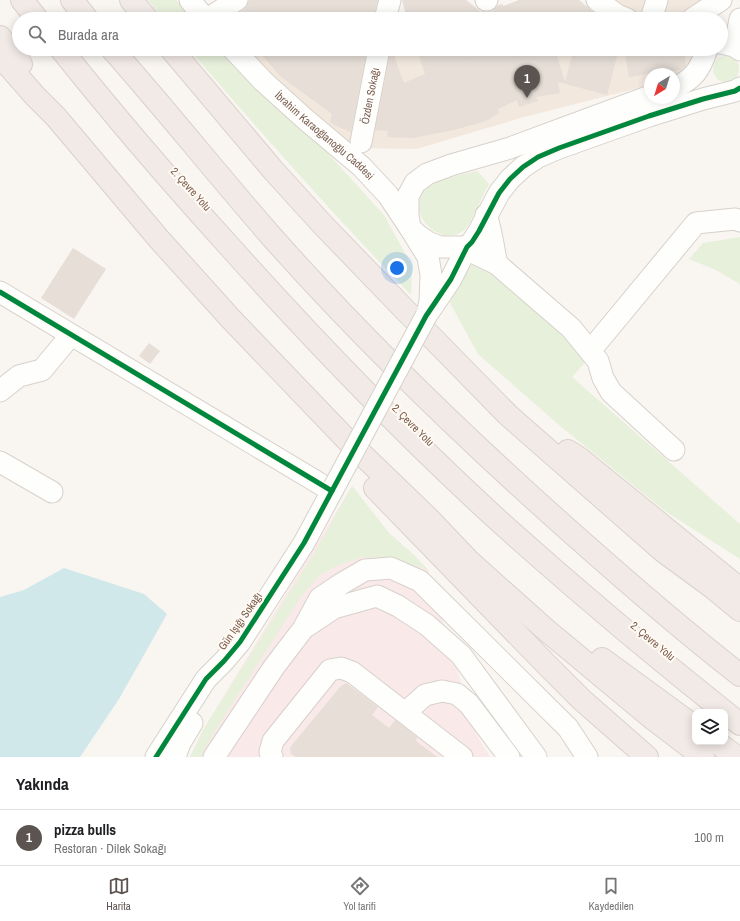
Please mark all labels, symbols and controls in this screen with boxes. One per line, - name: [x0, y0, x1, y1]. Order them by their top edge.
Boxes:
- search box: [12, 12, 728, 56]
- icon: search: [26, 23, 48, 45]
- text: Burada ara: [58, 24, 119, 45]
- pin: 1: [514, 65, 540, 98]
- street label: Özden Sokağı: [358, 66, 382, 125]
- north arrow: [644, 68, 680, 104]
- street label: İbrahim Karaoğlanoğlu Caddesi: [272, 88, 377, 183]
- street label: 2. Çevre Yolu: [168, 164, 214, 214]
- your location: [387, 258, 407, 278]
- street label: 2. Çevre Yolu: [389, 401, 437, 449]
- street label: Gün Işığı Sokağı: [215, 589, 265, 653]
- street label: 2. Çevre Yolu: [628, 618, 678, 664]
- map controls: [692, 709, 728, 745]
- button: layers: [692, 709, 728, 745]
- text: Yakında: [16, 772, 69, 795]
- text: pizza bulls: [54, 819, 116, 840]
- text: 1: [26, 829, 32, 846]
- text: 100 m: [694, 829, 724, 846]
- text: Restoran · Dilek Sokağı: [54, 840, 167, 857]
- tab: Harita: [106, 875, 131, 913]
- tab: Yol tarifi: [343, 875, 376, 913]
- tab: Kaydedilen: [589, 875, 634, 913]

